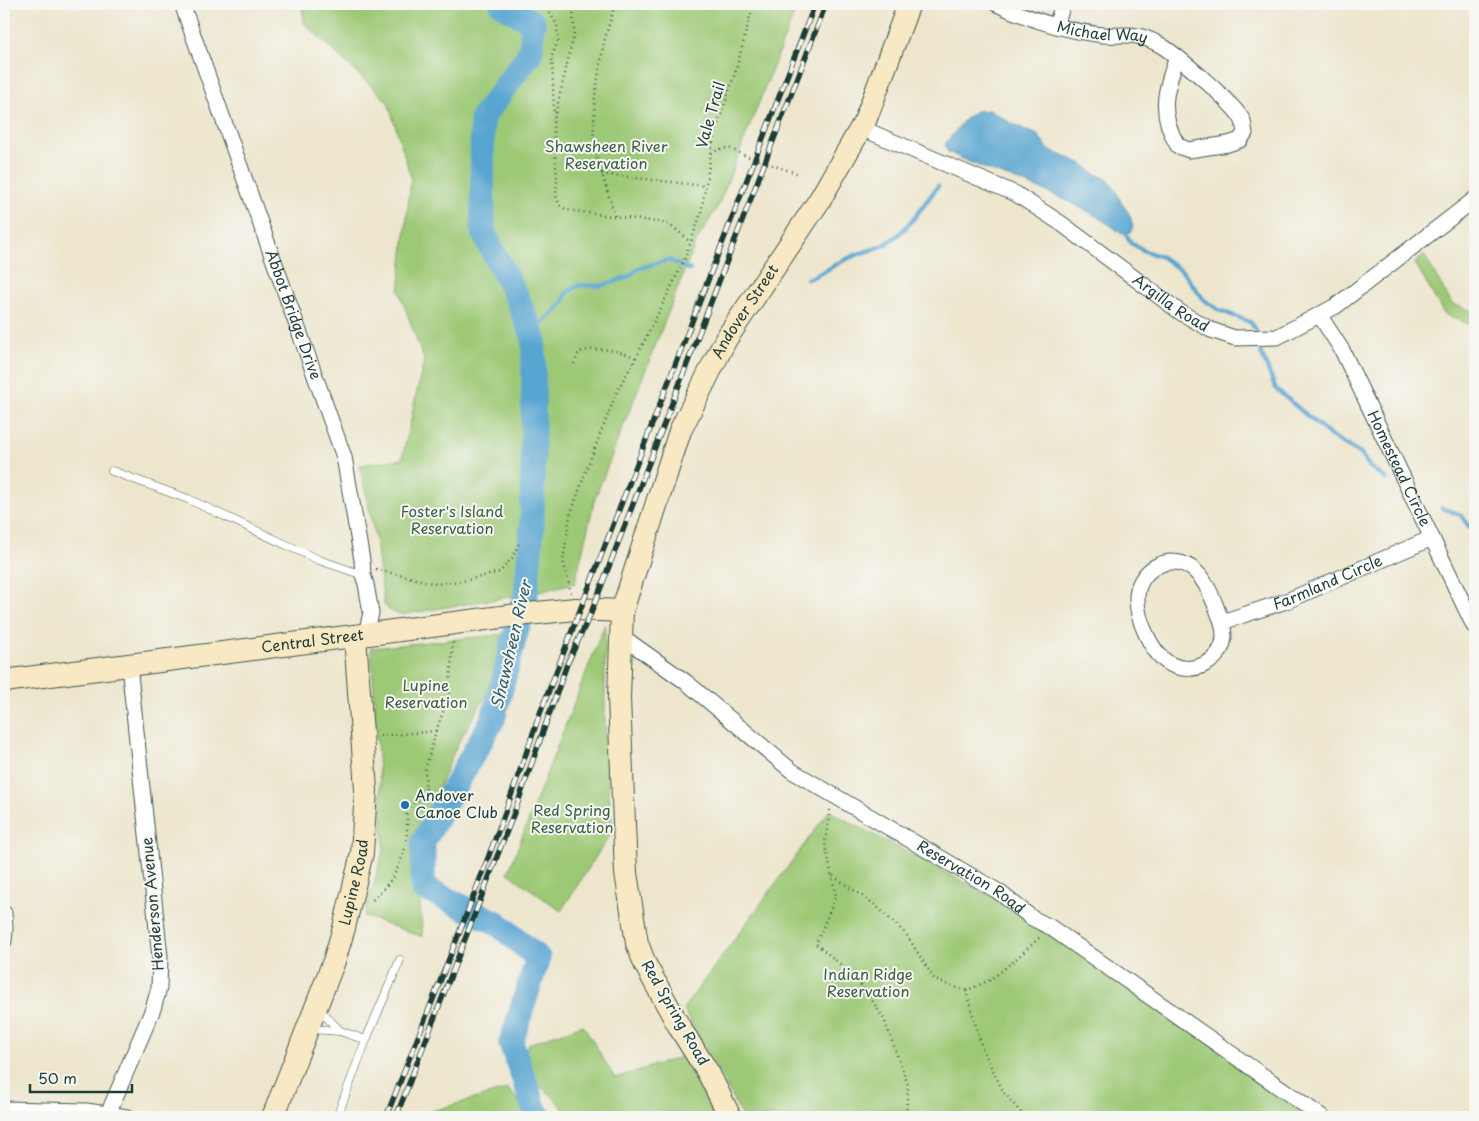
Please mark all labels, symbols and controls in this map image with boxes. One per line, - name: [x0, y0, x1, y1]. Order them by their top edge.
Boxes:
- street label: Michael Way: [1055, 14, 1151, 48]
- street label: Vale Trail: [689, 78, 730, 151]
- park label: Shawsheen River Reservation: [544, 134, 668, 174]
- street label: Abbot Bridge Drive: [261, 246, 328, 383]
- street label: Andover Street: [705, 259, 783, 362]
- street label: Argilla Road: [1128, 267, 1214, 337]
- street label: Homestead Circle: [1362, 406, 1438, 530]
- park label: Foster's Island Reservation: [401, 499, 503, 539]
- street label: Farmland Circle: [1270, 548, 1385, 615]
- water label: Shawsheen River: [484, 575, 537, 711]
- street label: Central Street: [260, 622, 365, 658]
- park label: Lupine Reservation: [385, 673, 467, 713]
- place label: Andover Canoe Club: [415, 783, 498, 823]
- park label: Red Spring Reservation: [531, 798, 613, 838]
- marker: Andover Canoe Club: [399, 799, 411, 811]
- street label: Reservation Road: [913, 833, 1031, 919]
- street label: Henderson Avenue: [134, 836, 169, 972]
- street label: Lupine Road: [332, 838, 373, 927]
- street label: Red Spring Road: [637, 955, 716, 1069]
- park label: Indian Ridge Reservation: [823, 962, 913, 1002]
- scale bar: [30, 1061, 132, 1093]
- text: 50 m: [38, 1066, 77, 1089]

